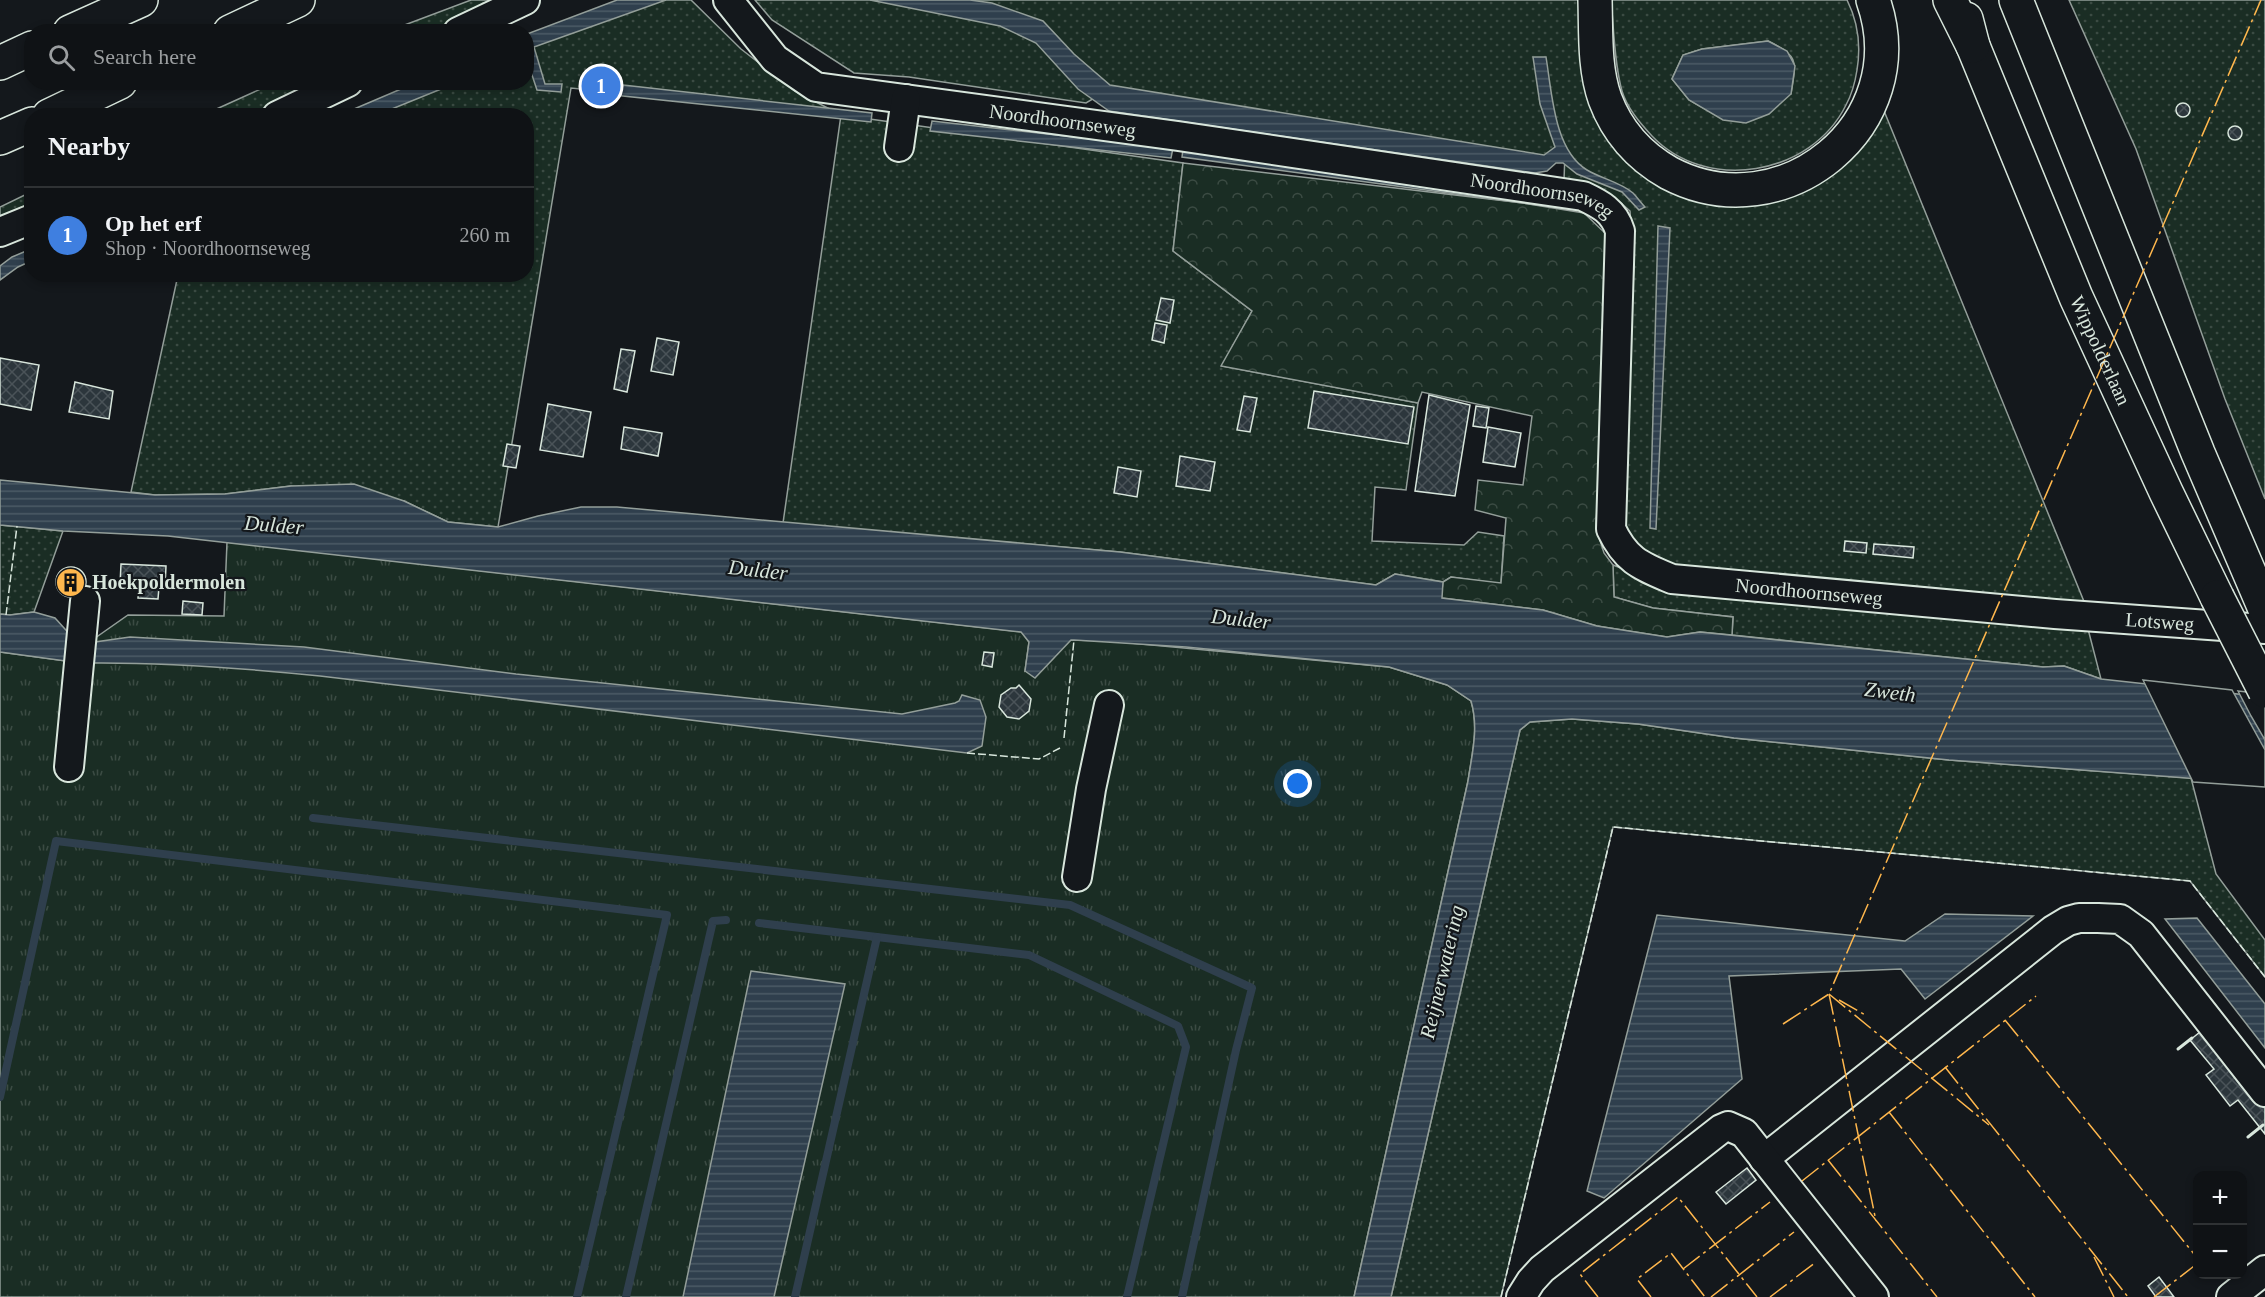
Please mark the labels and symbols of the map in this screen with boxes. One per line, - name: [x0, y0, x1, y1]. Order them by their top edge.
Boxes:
- pin: 1: [582, 64, 620, 109]
- street label: Noordhoornseweg: [988, 100, 1137, 142]
- street label: Noordhoornseweg: [1469, 168, 1619, 223]
- street label: Wippolderlaan: [2066, 292, 2135, 409]
- water label: Dulder: [242, 510, 306, 540]
- water label: Dulder: [726, 555, 790, 585]
- building icon: Hoekpoldermolen: [55, 566, 87, 598]
- place label: Hoekpoldermolen: [92, 571, 245, 594]
- street label: Noordhoornseweg: [1735, 574, 1884, 610]
- water label: Dulder: [1209, 604, 1273, 634]
- street label: Lotsweg: [2125, 608, 2195, 636]
- water label: Zweth: [1863, 677, 1917, 707]
- your location: [1283, 769, 1312, 798]
- water label: Reijnerwatering: [1415, 903, 1469, 1042]

